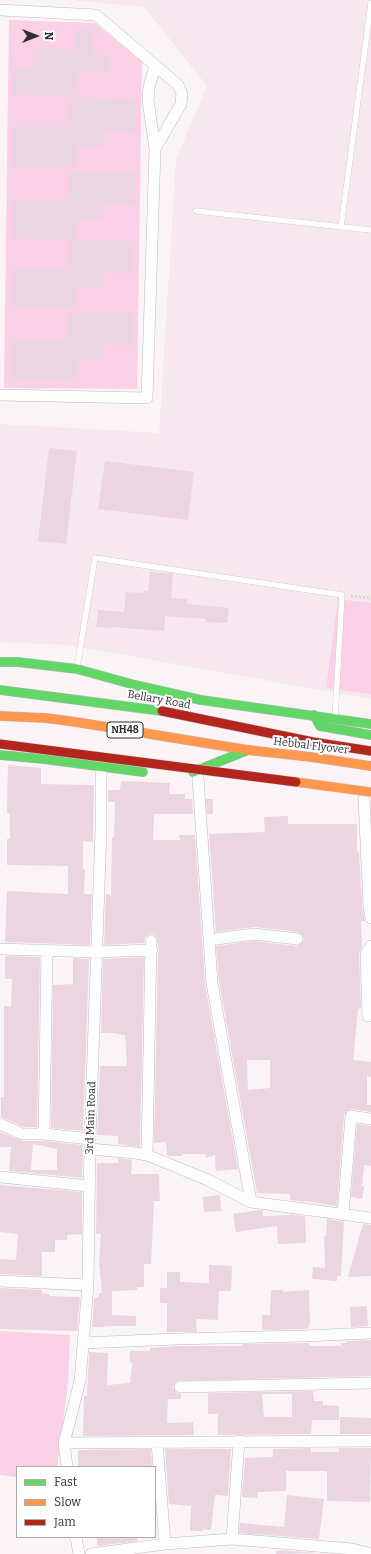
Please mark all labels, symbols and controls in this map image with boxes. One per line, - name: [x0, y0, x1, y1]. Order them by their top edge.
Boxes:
- north arrow: [16, 16, 56, 56]
- text: N: [42, 32, 55, 40]
- street label: Bellary Road: [126, 688, 192, 712]
- road number: NH48: [107, 722, 143, 738]
- street label: Hebbal Flyover: [273, 735, 349, 757]
- street label: 3rd Main Road: [83, 1081, 99, 1155]
- legend: [16, 1466, 156, 1538]
- text: Fast: [54, 1475, 77, 1489]
- text: Slow: [54, 1495, 81, 1509]
- text: Jam: [54, 1515, 76, 1529]

